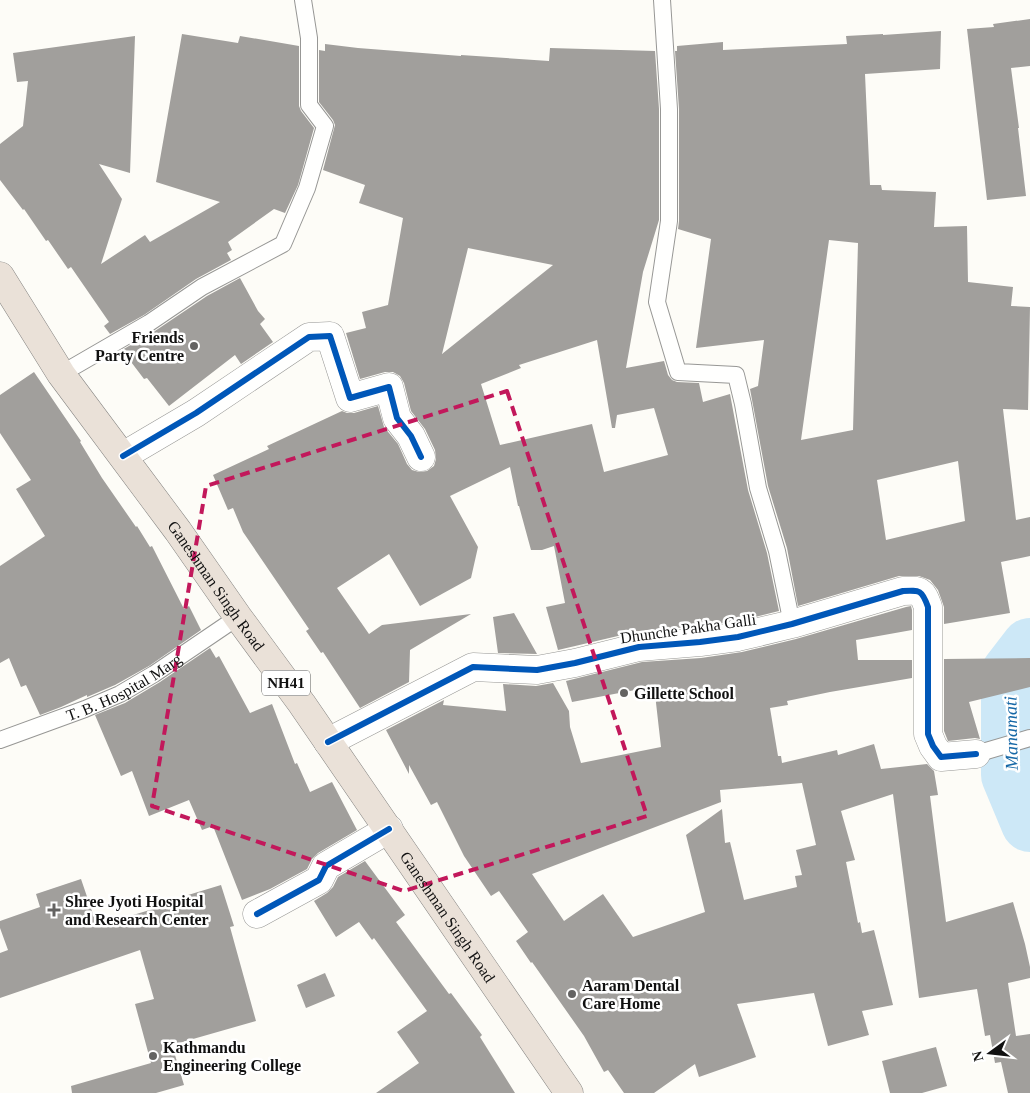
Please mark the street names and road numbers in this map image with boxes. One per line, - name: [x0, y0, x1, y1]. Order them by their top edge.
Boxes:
- street label: Ganeshman Singh Road: [164, 518, 268, 654]
- street label: Dhunche Pakha Galli: [619, 610, 758, 646]
- street label: T. B. Hospital Marg: [64, 650, 185, 724]
- road number: NH41: [262, 670, 310, 696]
- street label: Ganeshman Singh Road: [397, 848, 498, 986]

